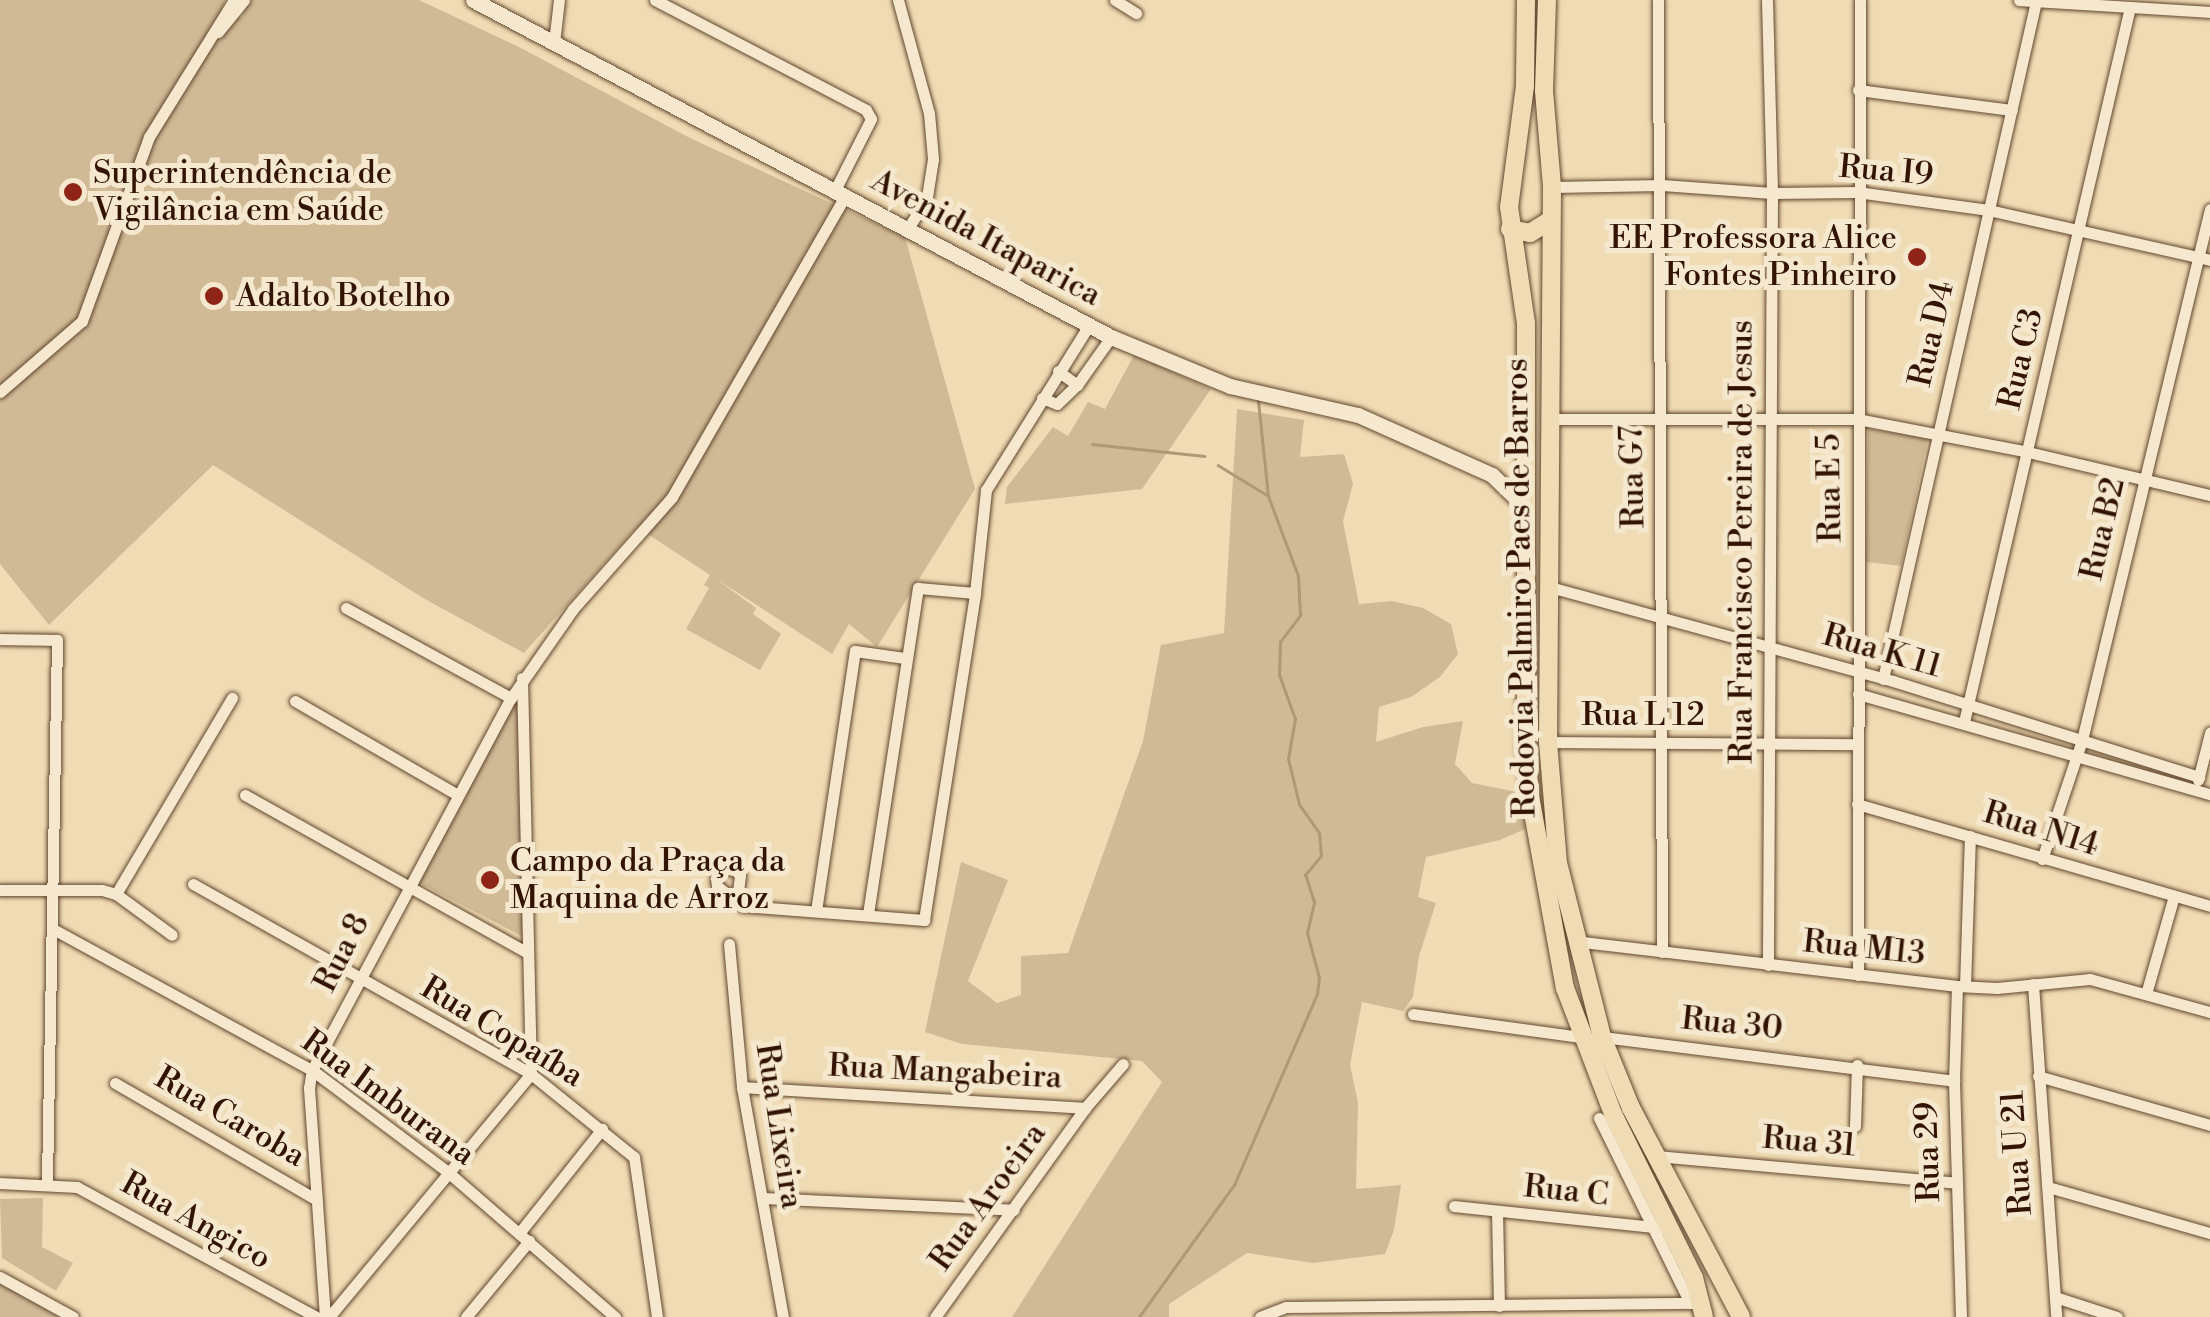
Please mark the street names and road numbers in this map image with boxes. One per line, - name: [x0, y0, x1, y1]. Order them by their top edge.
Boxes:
- street label: Rua I9: [1837, 148, 1935, 194]
- street label: Avenida Itaparica: [864, 161, 1108, 315]
- street label: Rua D4: [1901, 278, 1963, 390]
- street label: Rua C3: [1991, 305, 2051, 413]
- street label: Rua Francisco Pereira de Jesus: [1723, 320, 1761, 764]
- street label: Rodovia Palmiro Paes de Barros: [1498, 358, 1544, 818]
- street label: Rua G7: [1613, 425, 1653, 529]
- street label: Rua E 5: [1810, 433, 1850, 543]
- street label: Rua B2: [2073, 474, 2133, 584]
- street label: Rua K 11: [1818, 616, 1946, 686]
- street label: Rua L 12: [1581, 696, 1705, 734]
- street label: Rua N14: [1979, 793, 2103, 865]
- street label: Rua 8: [306, 907, 378, 999]
- street label: Rua M13: [1801, 922, 1927, 974]
- street label: Rua Copaíba: [414, 968, 590, 1096]
- street label: Rua 30: [1679, 1000, 1785, 1048]
- street label: Rua Imburana: [294, 1022, 482, 1174]
- street label: Rua Lixeira: [747, 1041, 811, 1211]
- street label: Rua Mangabeira: [827, 1047, 1063, 1097]
- street label: Rua Caroba: [148, 1059, 312, 1175]
- street label: Rua U 21: [1993, 1089, 2041, 1217]
- street label: Rua 29: [1907, 1101, 1949, 1203]
- street label: Rua Aroeira: [922, 1116, 1054, 1278]
- street label: Rua 31: [1761, 1119, 1857, 1165]
- street label: Rua Angico: [114, 1164, 278, 1278]
- street label: Rua C: [1522, 1167, 1610, 1215]

